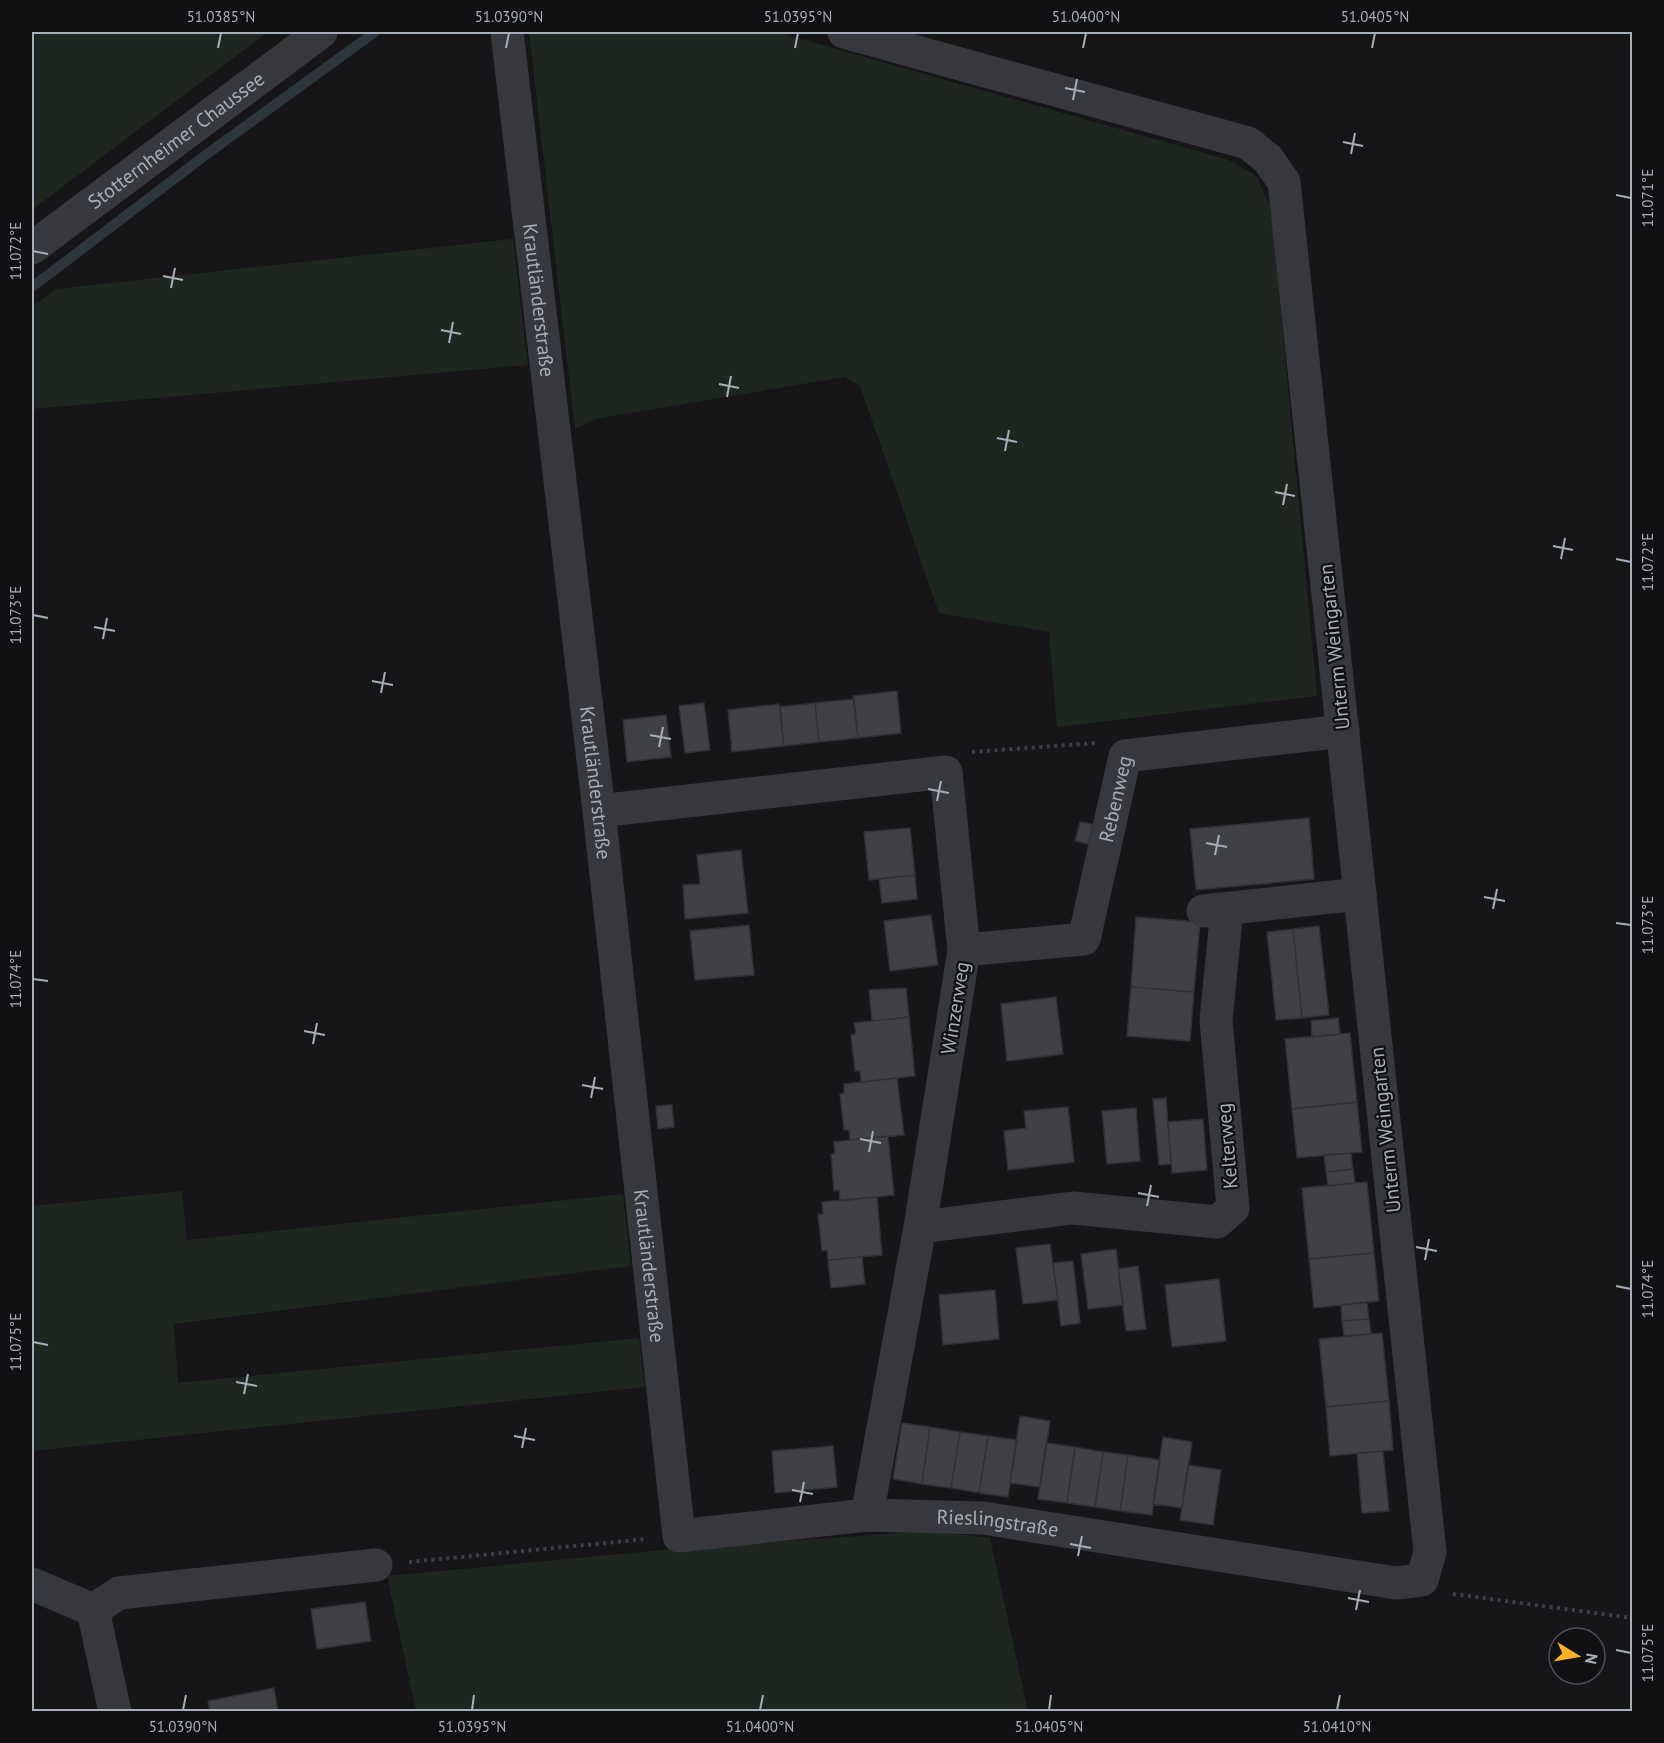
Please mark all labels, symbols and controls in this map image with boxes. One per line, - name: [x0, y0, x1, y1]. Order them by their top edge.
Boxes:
- text: 51.0385°N: [187, 7, 255, 26]
- text: 51.0390°N: [475, 7, 543, 26]
- text: 51.0395°N: [764, 7, 832, 26]
- text: 51.0400°N: [1052, 7, 1120, 26]
- text: 51.0405°N: [1341, 7, 1409, 26]
- street label: Stotternheimer Chaussee: [83, 66, 270, 215]
- text: 11.071°E: [1638, 169, 1657, 227]
- text: 11.072°E: [6, 222, 25, 280]
- street label: Krautländerstraße: [517, 222, 561, 378]
- text: 11.072°E: [1638, 533, 1657, 591]
- street label: Unterm Weingarten: [1312, 563, 1356, 731]
- text: 11.073°E: [6, 586, 25, 644]
- street label: Krautländerstraße: [574, 705, 617, 861]
- street label: Rebenweg: [1093, 753, 1138, 845]
- text: 11.073°E: [1638, 896, 1657, 954]
- text: 11.074°E: [6, 950, 25, 1008]
- street label: Winzerweg: [935, 960, 975, 1056]
- street label: Unterm Weingarten: [1363, 1046, 1407, 1214]
- street label: Kelterweg: [1210, 1102, 1244, 1190]
- street label: Krautländerstraße: [628, 1188, 671, 1344]
- text: 11.074°E: [1638, 1260, 1657, 1318]
- text: 11.075°E: [6, 1313, 25, 1371]
- street label: Rieslingstraße: [936, 1504, 1060, 1543]
- text: 11.075°E: [1638, 1624, 1657, 1682]
- north arrow: [1547, 1626, 1607, 1686]
- text: N: [1581, 1652, 1603, 1666]
- text: 51.0390°N: [149, 1717, 217, 1736]
- text: 51.0395°N: [438, 1717, 506, 1736]
- text: 51.0400°N: [726, 1717, 794, 1736]
- text: 51.0405°N: [1015, 1717, 1083, 1736]
- text: 51.0410°N: [1303, 1717, 1371, 1736]

